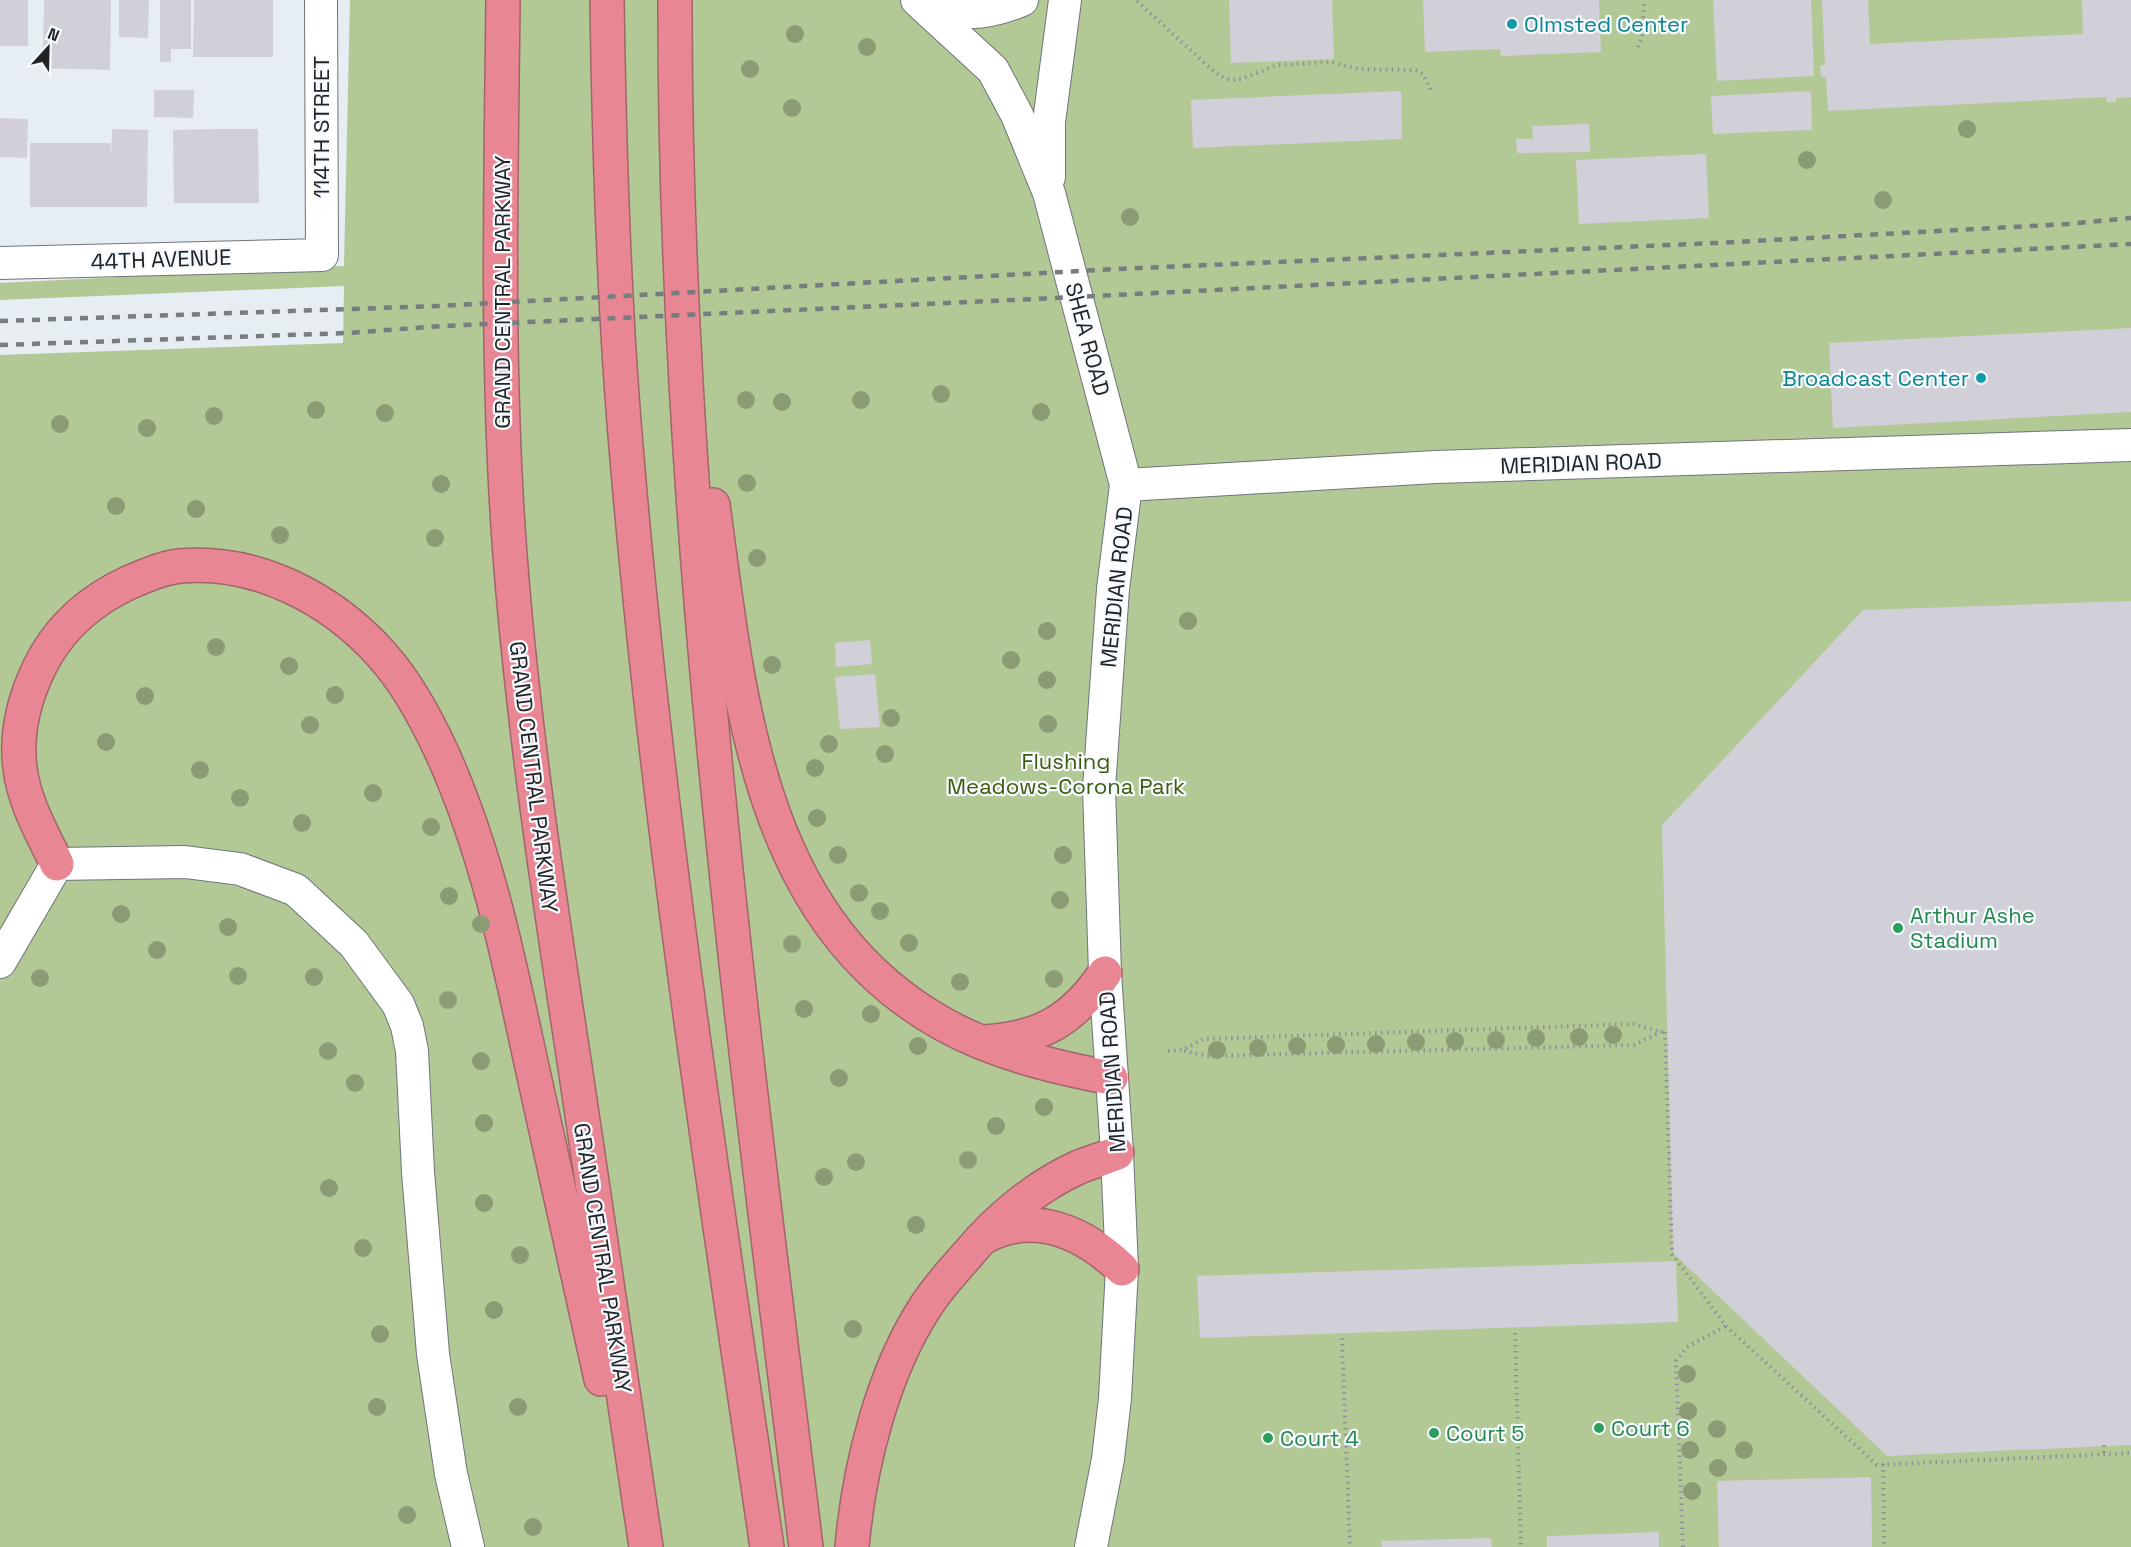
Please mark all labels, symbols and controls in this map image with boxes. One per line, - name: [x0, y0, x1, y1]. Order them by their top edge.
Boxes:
- place label: Olmsted Center: [1524, 10, 1688, 38]
- marker: Olmsted Center: [1505, 17, 1519, 31]
- north arrow: [18, 18, 78, 78]
- text: N: [45, 23, 62, 46]
- street label: 114TH STREET: [307, 56, 335, 198]
- street label: GRAND CENTRAL PARKWAY: [488, 155, 516, 429]
- street label: 44TH AVENUE: [90, 243, 232, 275]
- street label: SHEA ROAD: [1059, 279, 1117, 399]
- place label: Broadcast Center: [1782, 364, 1969, 392]
- marker: Broadcast Center: [1974, 371, 1988, 385]
- street label: MERIDIAN ROAD: [1500, 446, 1662, 480]
- street label: MERIDIAN ROAD: [1094, 505, 1138, 669]
- street label: GRAND CENTRAL PARKWAY: [503, 640, 565, 915]
- park label: Flushing Meadows-Corona Park: [947, 747, 1185, 800]
- place label: Arthur Ashe Stadium: [1910, 901, 2035, 954]
- marker: Arthur Ashe Stadium: [1891, 921, 1905, 935]
- street label: MERIDIAN ROAD: [1092, 990, 1132, 1154]
- street label: GRAND CENTRAL PARKWAY: [568, 1121, 638, 1396]
- place label: Court 6: [1611, 1414, 1690, 1442]
- place label: Court 5: [1446, 1419, 1524, 1447]
- marker: Court 6: [1592, 1421, 1606, 1435]
- place label: Court 4: [1280, 1424, 1359, 1452]
- marker: Court 5: [1427, 1426, 1441, 1440]
- marker: Court 4: [1261, 1431, 1275, 1445]

